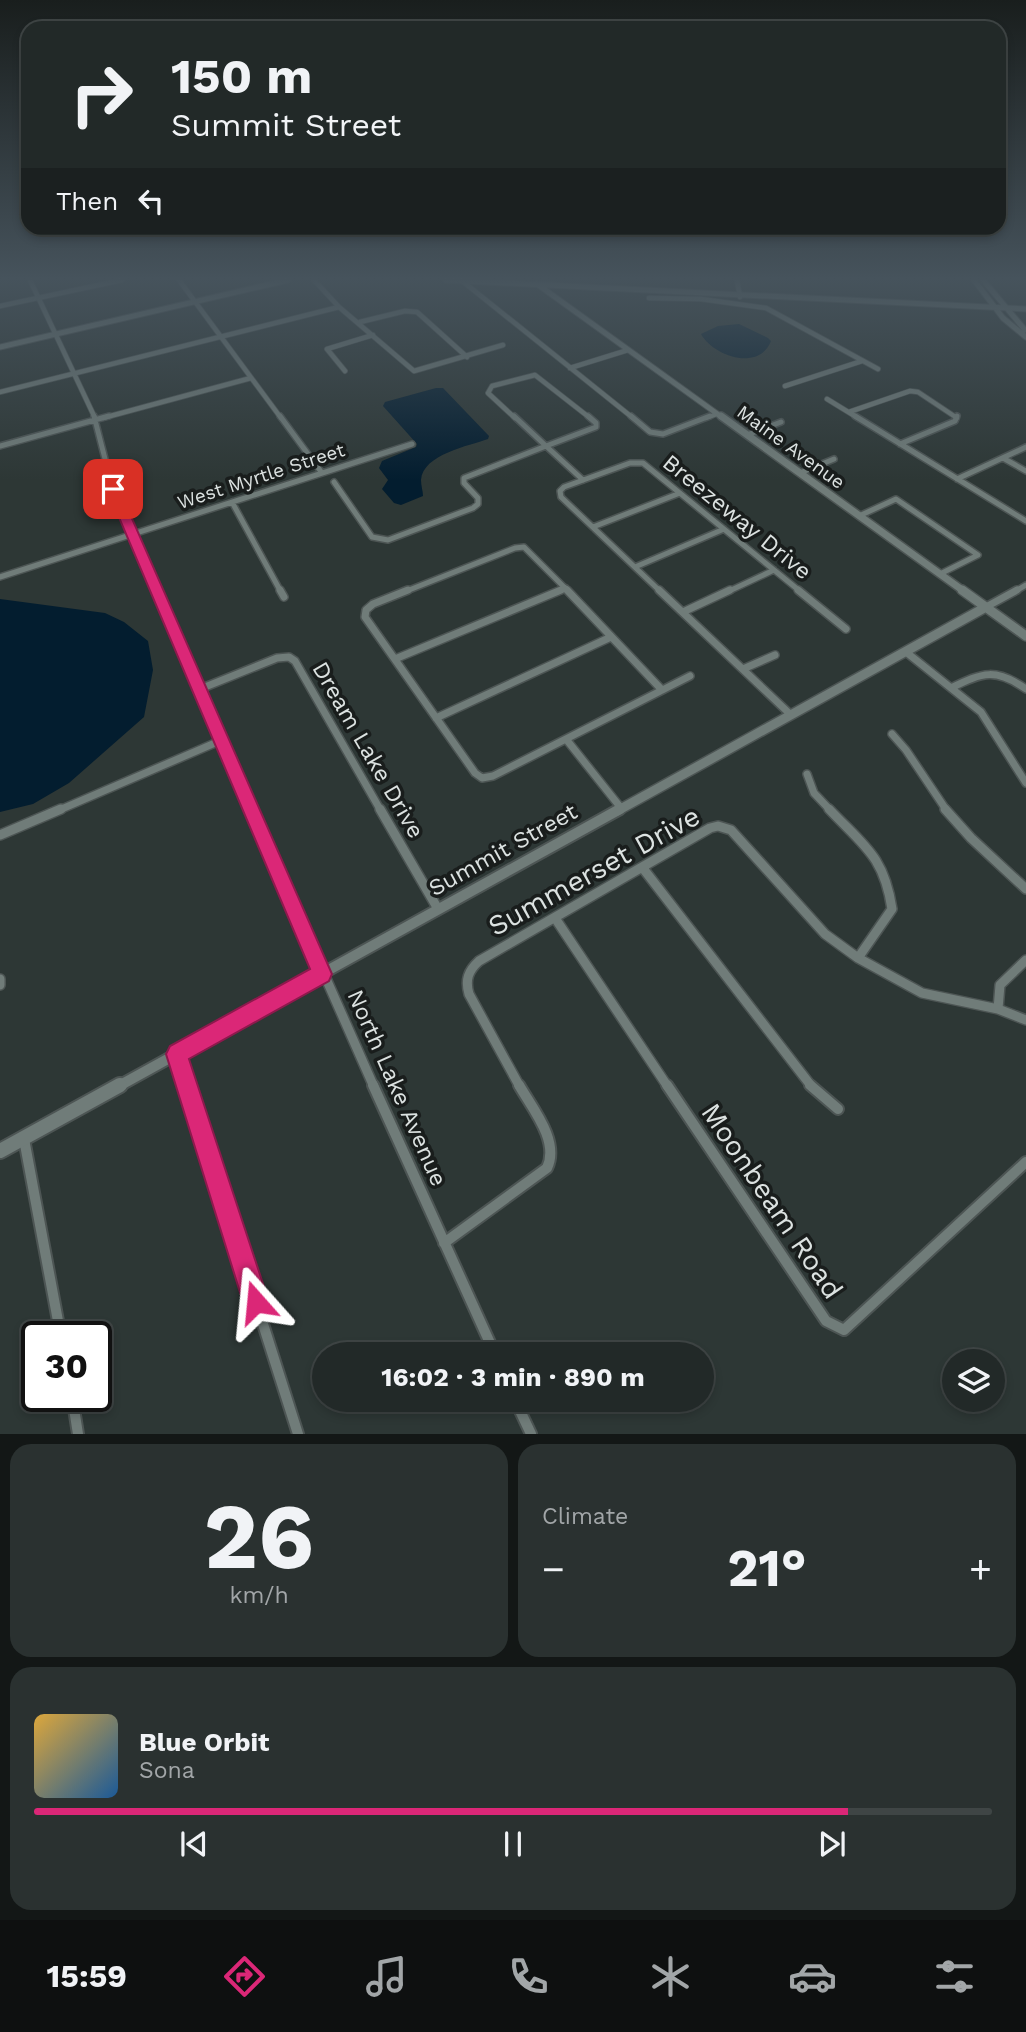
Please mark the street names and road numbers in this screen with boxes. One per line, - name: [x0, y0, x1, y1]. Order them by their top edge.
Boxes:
- street label: Maine Avenue: [733, 400, 849, 494]
- street label: West Myrtle Street: [174, 438, 348, 514]
- street label: Breezeway Drive: [657, 449, 817, 585]
- street label: Dream Lake Drive: [306, 657, 430, 843]
- street label: Summit Street: [424, 798, 582, 902]
- street label: Summerset Drive: [482, 799, 706, 943]
- street label: North Lake Avenue: [342, 986, 452, 1190]
- street label: Moonbeam Road: [694, 1097, 850, 1305]

